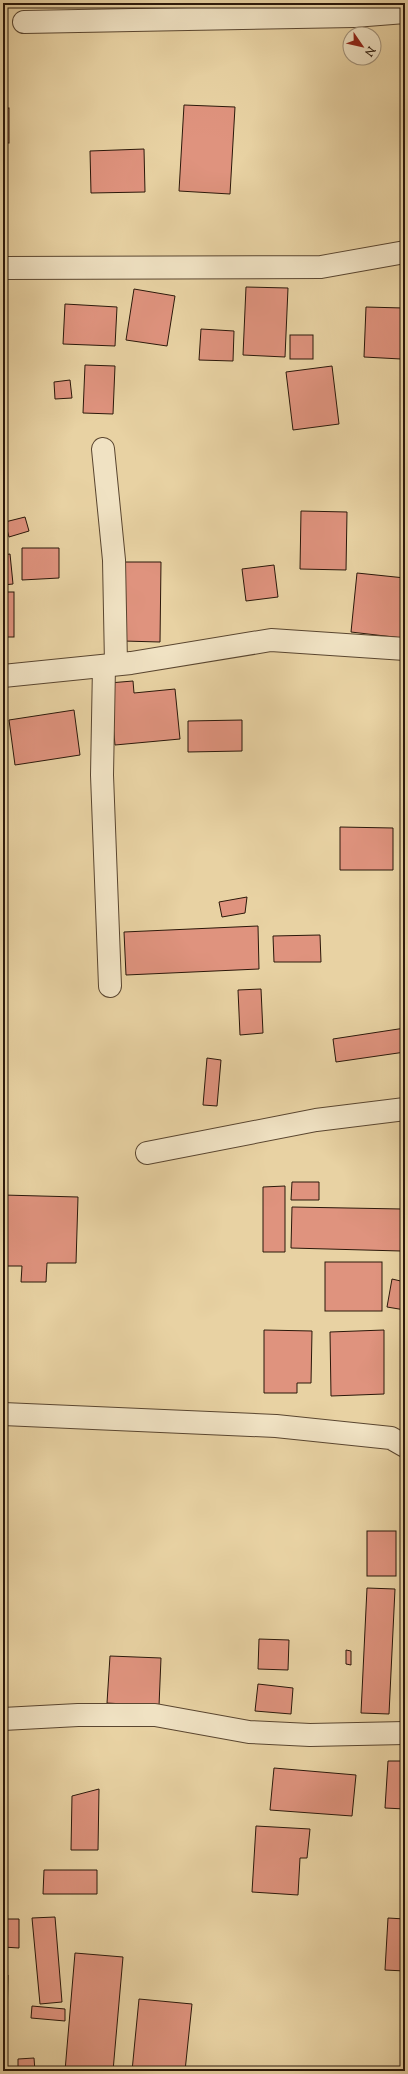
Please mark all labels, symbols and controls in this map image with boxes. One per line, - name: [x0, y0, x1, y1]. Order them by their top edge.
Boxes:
- north arrow: [342, 26, 382, 66]
- text: N: [360, 42, 379, 59]

